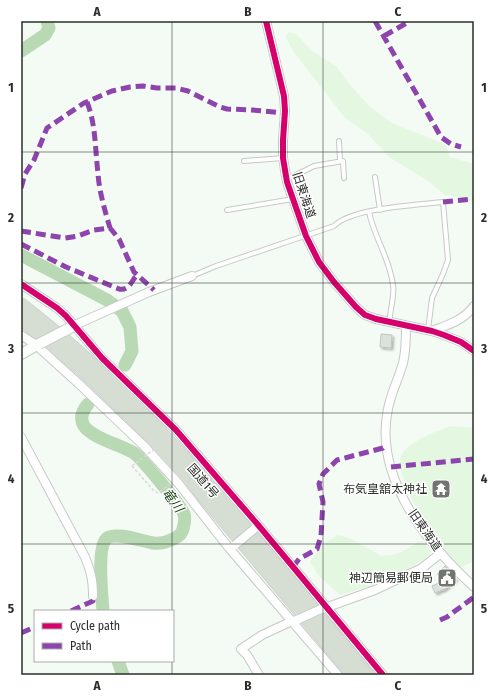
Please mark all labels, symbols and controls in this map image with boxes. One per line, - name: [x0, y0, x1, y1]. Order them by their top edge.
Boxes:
- text: A: [92, 4, 101, 19]
- text: B: [244, 4, 252, 19]
- text: C: [395, 4, 402, 19]
- text: 1: [8, 80, 14, 95]
- text: 1: [481, 80, 487, 95]
- street label: 旧東海道: [290, 170, 318, 220]
- text: 2: [7, 210, 14, 225]
- text: 2: [480, 210, 487, 225]
- text: 3: [7, 341, 14, 356]
- text: 3: [480, 341, 487, 356]
- street label: 国道1号: [184, 461, 222, 501]
- text: 4: [8, 471, 15, 486]
- text: 4: [481, 471, 488, 486]
- temple icon: 布気皇舘太神社: [430, 478, 452, 500]
- place label: 布気皇舘太神社: [343, 482, 427, 496]
- water label: 竜川: [159, 485, 188, 517]
- street label: 旧東海道: [405, 506, 445, 554]
- public building icon: 神辺簡易郵便局: [436, 567, 458, 589]
- place label: 神辺簡易郵便局: [349, 571, 433, 585]
- text: 5: [8, 601, 14, 616]
- text: 5: [481, 601, 487, 616]
- legend: [34, 610, 174, 662]
- text: Cycle path: [70, 619, 120, 633]
- text: Path: [70, 639, 92, 653]
- text: A: [92, 678, 101, 693]
- text: B: [244, 678, 252, 693]
- text: C: [395, 678, 402, 693]

